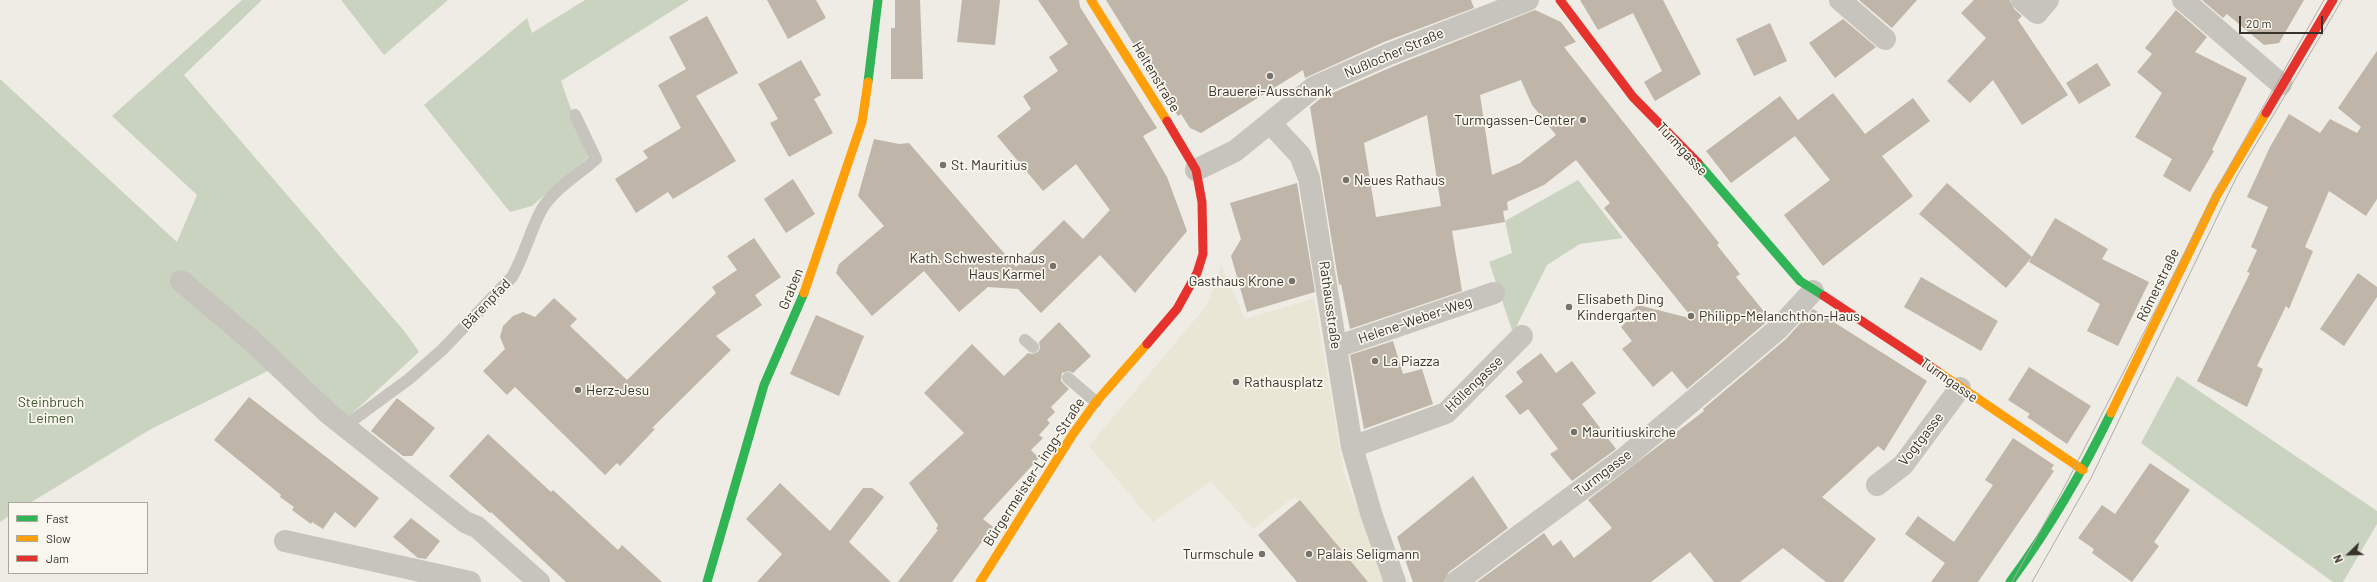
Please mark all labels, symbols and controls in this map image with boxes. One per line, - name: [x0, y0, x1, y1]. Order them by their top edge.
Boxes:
- scale bar: [2241, 8, 2325, 34]
- text: 20 m: [2246, 16, 2272, 30]
- street label: Nußlocher Straße: [1342, 24, 1446, 82]
- street label: Heltenstraße: [1128, 39, 1184, 115]
- marker: Brauerei-Ausschank: [1265, 71, 1275, 81]
- place label: Brauerei-Ausschank: [1208, 83, 1332, 99]
- place label: Turmgassen-Center: [1454, 112, 1575, 128]
- marker: Turmgassen-Center: [1578, 115, 1588, 125]
- street label: Turmgasse: [1653, 119, 1711, 179]
- place label: St. Mauritius: [951, 157, 1027, 173]
- marker: St. Mauritius: [938, 160, 948, 170]
- place label: Neues Rathaus: [1354, 172, 1445, 188]
- marker: Neues Rathaus: [1341, 175, 1351, 185]
- street label: Römerstraße: [2133, 246, 2183, 324]
- place label: Kath. Schwesternhaus Haus Karmel: [910, 250, 1045, 282]
- street label: Rathausstraße: [1316, 260, 1344, 350]
- marker: Kath. Schwesternhaus Haus Karmel: [1048, 261, 1058, 271]
- street label: Graben: [775, 266, 807, 312]
- place label: Gasthaus Krone: [1189, 273, 1284, 289]
- street label: Bärenpfad: [458, 275, 514, 333]
- marker: Gasthaus Krone: [1287, 276, 1297, 286]
- place label: Elisabeth Ding Kindergarten: [1577, 291, 1664, 324]
- street label: Helene-Weber-Weg: [1356, 293, 1474, 347]
- marker: Elisabeth Ding Kindergarten: [1564, 302, 1574, 312]
- place label: Philipp-Melanchthon-Haus: [1699, 308, 1860, 324]
- marker: Philipp-Melanchthon-Haus: [1686, 311, 1696, 321]
- street label: Höllengasse: [1442, 352, 1506, 416]
- place label: La Piazza: [1383, 353, 1440, 369]
- street label: Turmgasse: [1917, 354, 1981, 406]
- marker: La Piazza: [1370, 356, 1380, 366]
- place label: Rathausplatz: [1244, 374, 1323, 390]
- marker: Rathausplatz: [1231, 377, 1241, 387]
- place label: Herz-Jesu: [586, 382, 649, 398]
- marker: Herz-Jesu: [573, 385, 583, 395]
- park label: Steinbruch Leimen: [18, 394, 84, 426]
- street label: Bürgermeister-Lingg-Straße: [980, 395, 1088, 549]
- street label: Vogtgasse: [1895, 409, 1947, 469]
- place label: Mauritiuskirche: [1582, 424, 1676, 440]
- marker: Mauritiuskirche: [1569, 427, 1579, 437]
- street label: Turmgasse: [1571, 446, 1635, 500]
- legend: [8, 502, 148, 574]
- text: Fast: [46, 511, 69, 525]
- text: Slow: [46, 531, 71, 545]
- north arrow: [2329, 534, 2369, 574]
- place label: Turmschule: [1183, 546, 1254, 562]
- place label: Palais Seligmann: [1317, 546, 1420, 562]
- marker: Turmschule: [1257, 549, 1267, 559]
- marker: Palais Seligmann: [1304, 549, 1314, 559]
- text: Jam: [46, 551, 69, 565]
- text: N: [2330, 553, 2345, 565]

